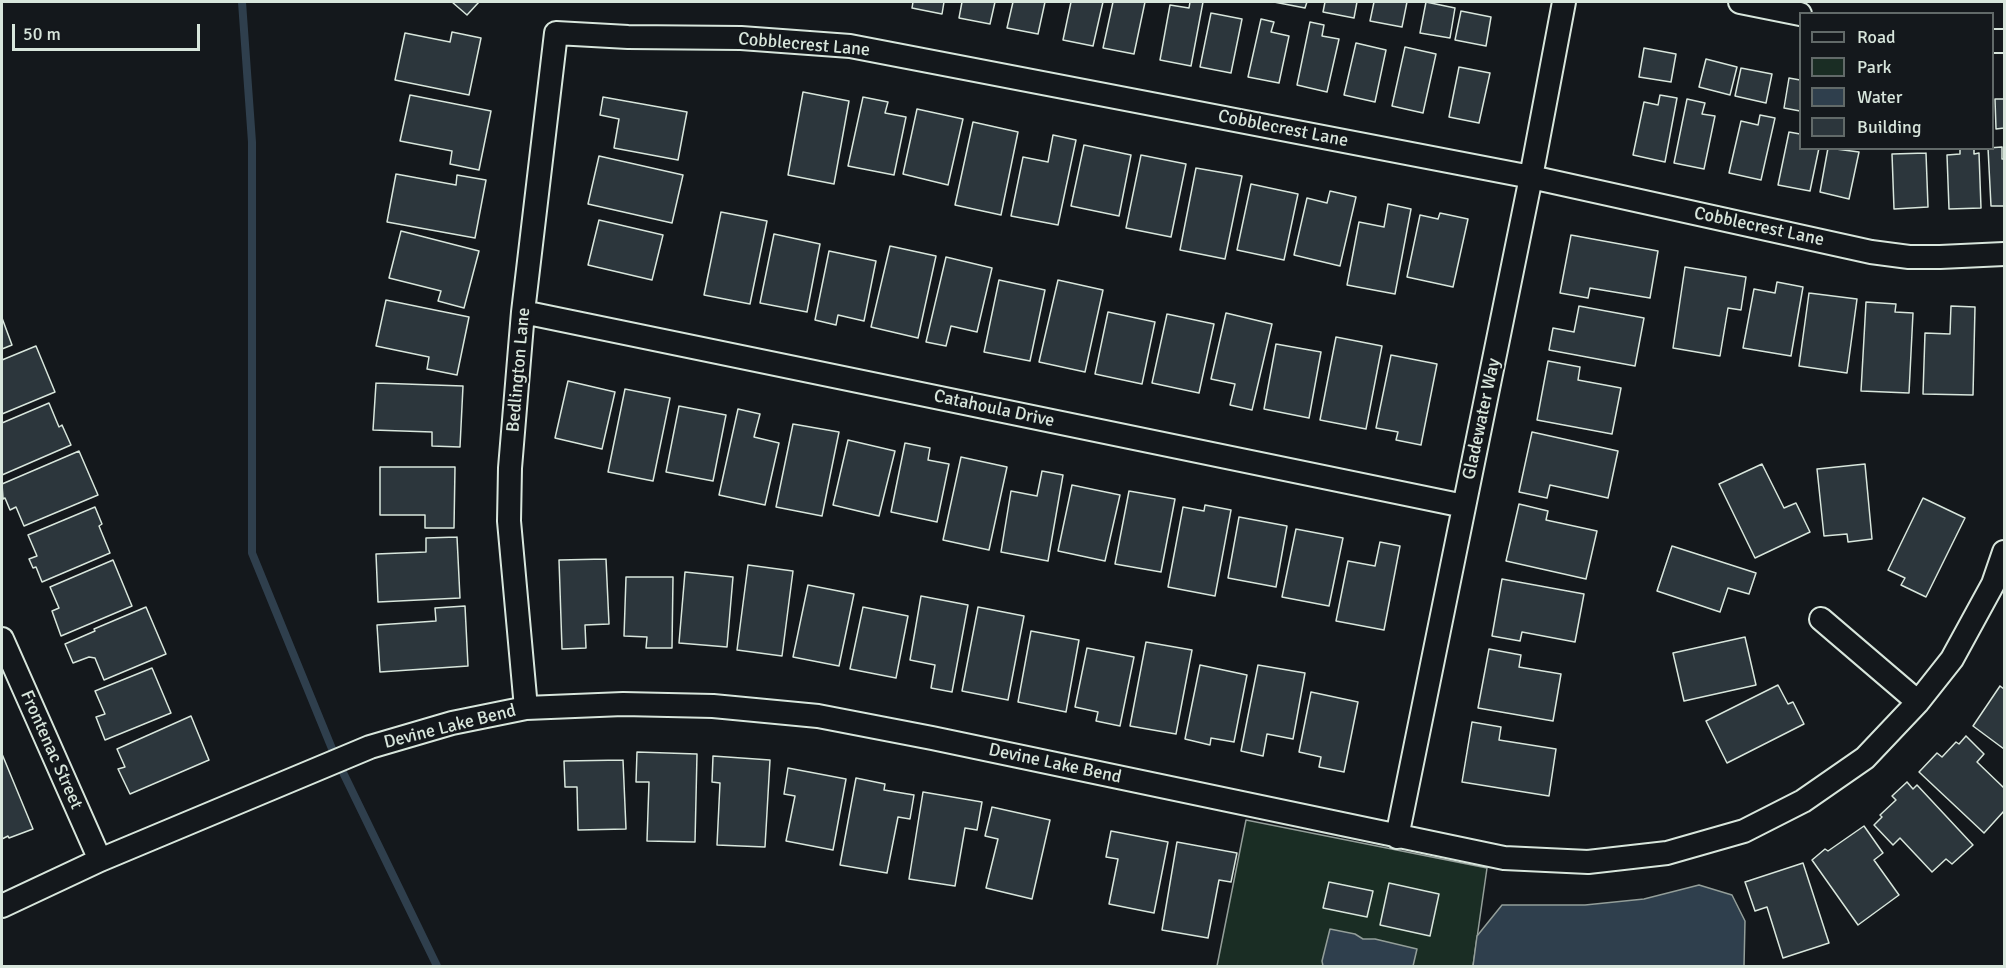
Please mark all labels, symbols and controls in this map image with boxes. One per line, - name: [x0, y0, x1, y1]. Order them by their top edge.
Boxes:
- scale bar: [15, 12, 202, 50]
- legend: [1799, 12, 1994, 150]
- text: 50 m: [23, 23, 61, 45]
- text: Road: [1857, 26, 1896, 48]
- street label: Cobblecrest Lane: [737, 28, 871, 62]
- text: Park: [1857, 56, 1892, 78]
- text: Water: [1857, 86, 1902, 108]
- street label: Cobblecrest Lane: [1216, 106, 1350, 152]
- text: Building: [1857, 116, 1921, 138]
- street label: Cobblecrest Lane: [1692, 203, 1826, 251]
- street label: Bedlington Lane: [503, 307, 535, 433]
- street label: Gladewater Way: [1459, 356, 1505, 482]
- street label: Catahoula Drive: [932, 386, 1056, 432]
- street label: Frontenac Street: [15, 687, 87, 813]
- street label: Devine Lake Bend: [382, 700, 518, 754]
- street label: Devine Lake Bend: [987, 739, 1123, 789]

